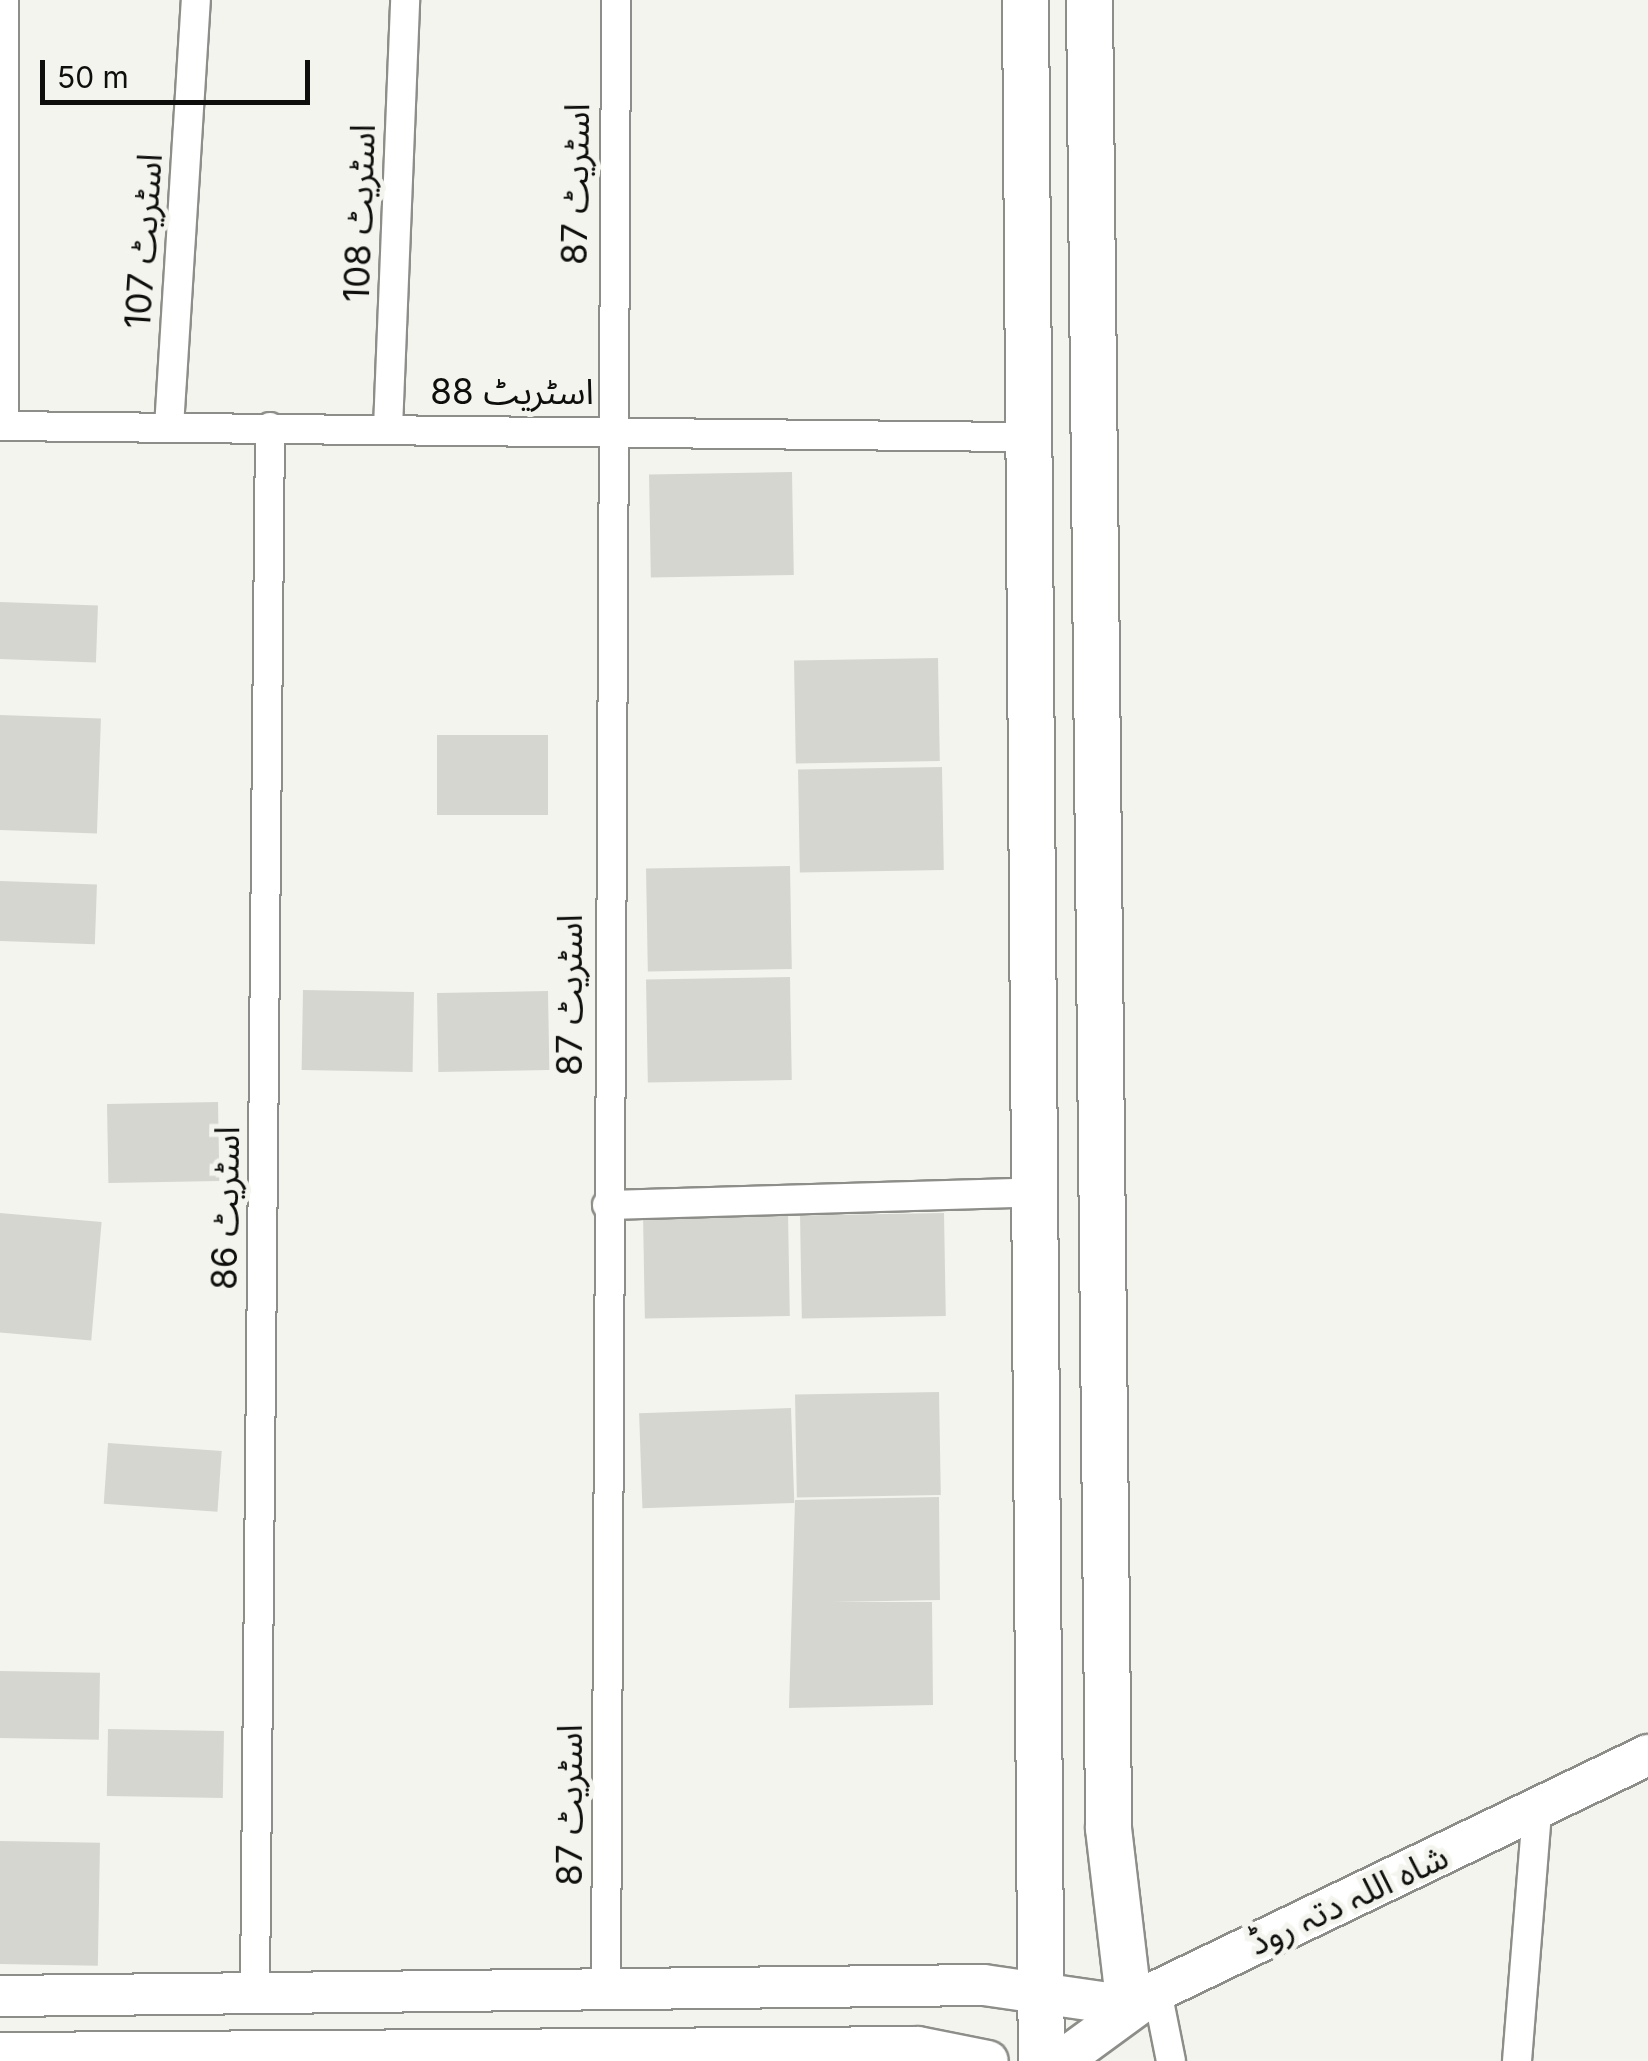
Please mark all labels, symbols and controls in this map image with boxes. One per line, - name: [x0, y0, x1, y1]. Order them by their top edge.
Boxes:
- scale bar: [45, 40, 315, 102]
- text: 50 m: [57, 59, 129, 95]
- street label: اسٹریٹ 87: [553, 103, 597, 265]
- street label: اسٹریٹ 108: [335, 123, 383, 303]
- street label: اسٹریٹ 107: [116, 152, 170, 330]
- street label: اسٹریٹ 88: [430, 370, 594, 412]
- street label: اسٹریٹ 87: [548, 914, 590, 1076]
- street label: اسٹریٹ 86: [203, 1126, 247, 1290]
- street label: اسٹریٹ 87: [548, 1724, 590, 1886]
- street label: شاہ اللہ دتہ روڈ: [1242, 1835, 1454, 1963]

